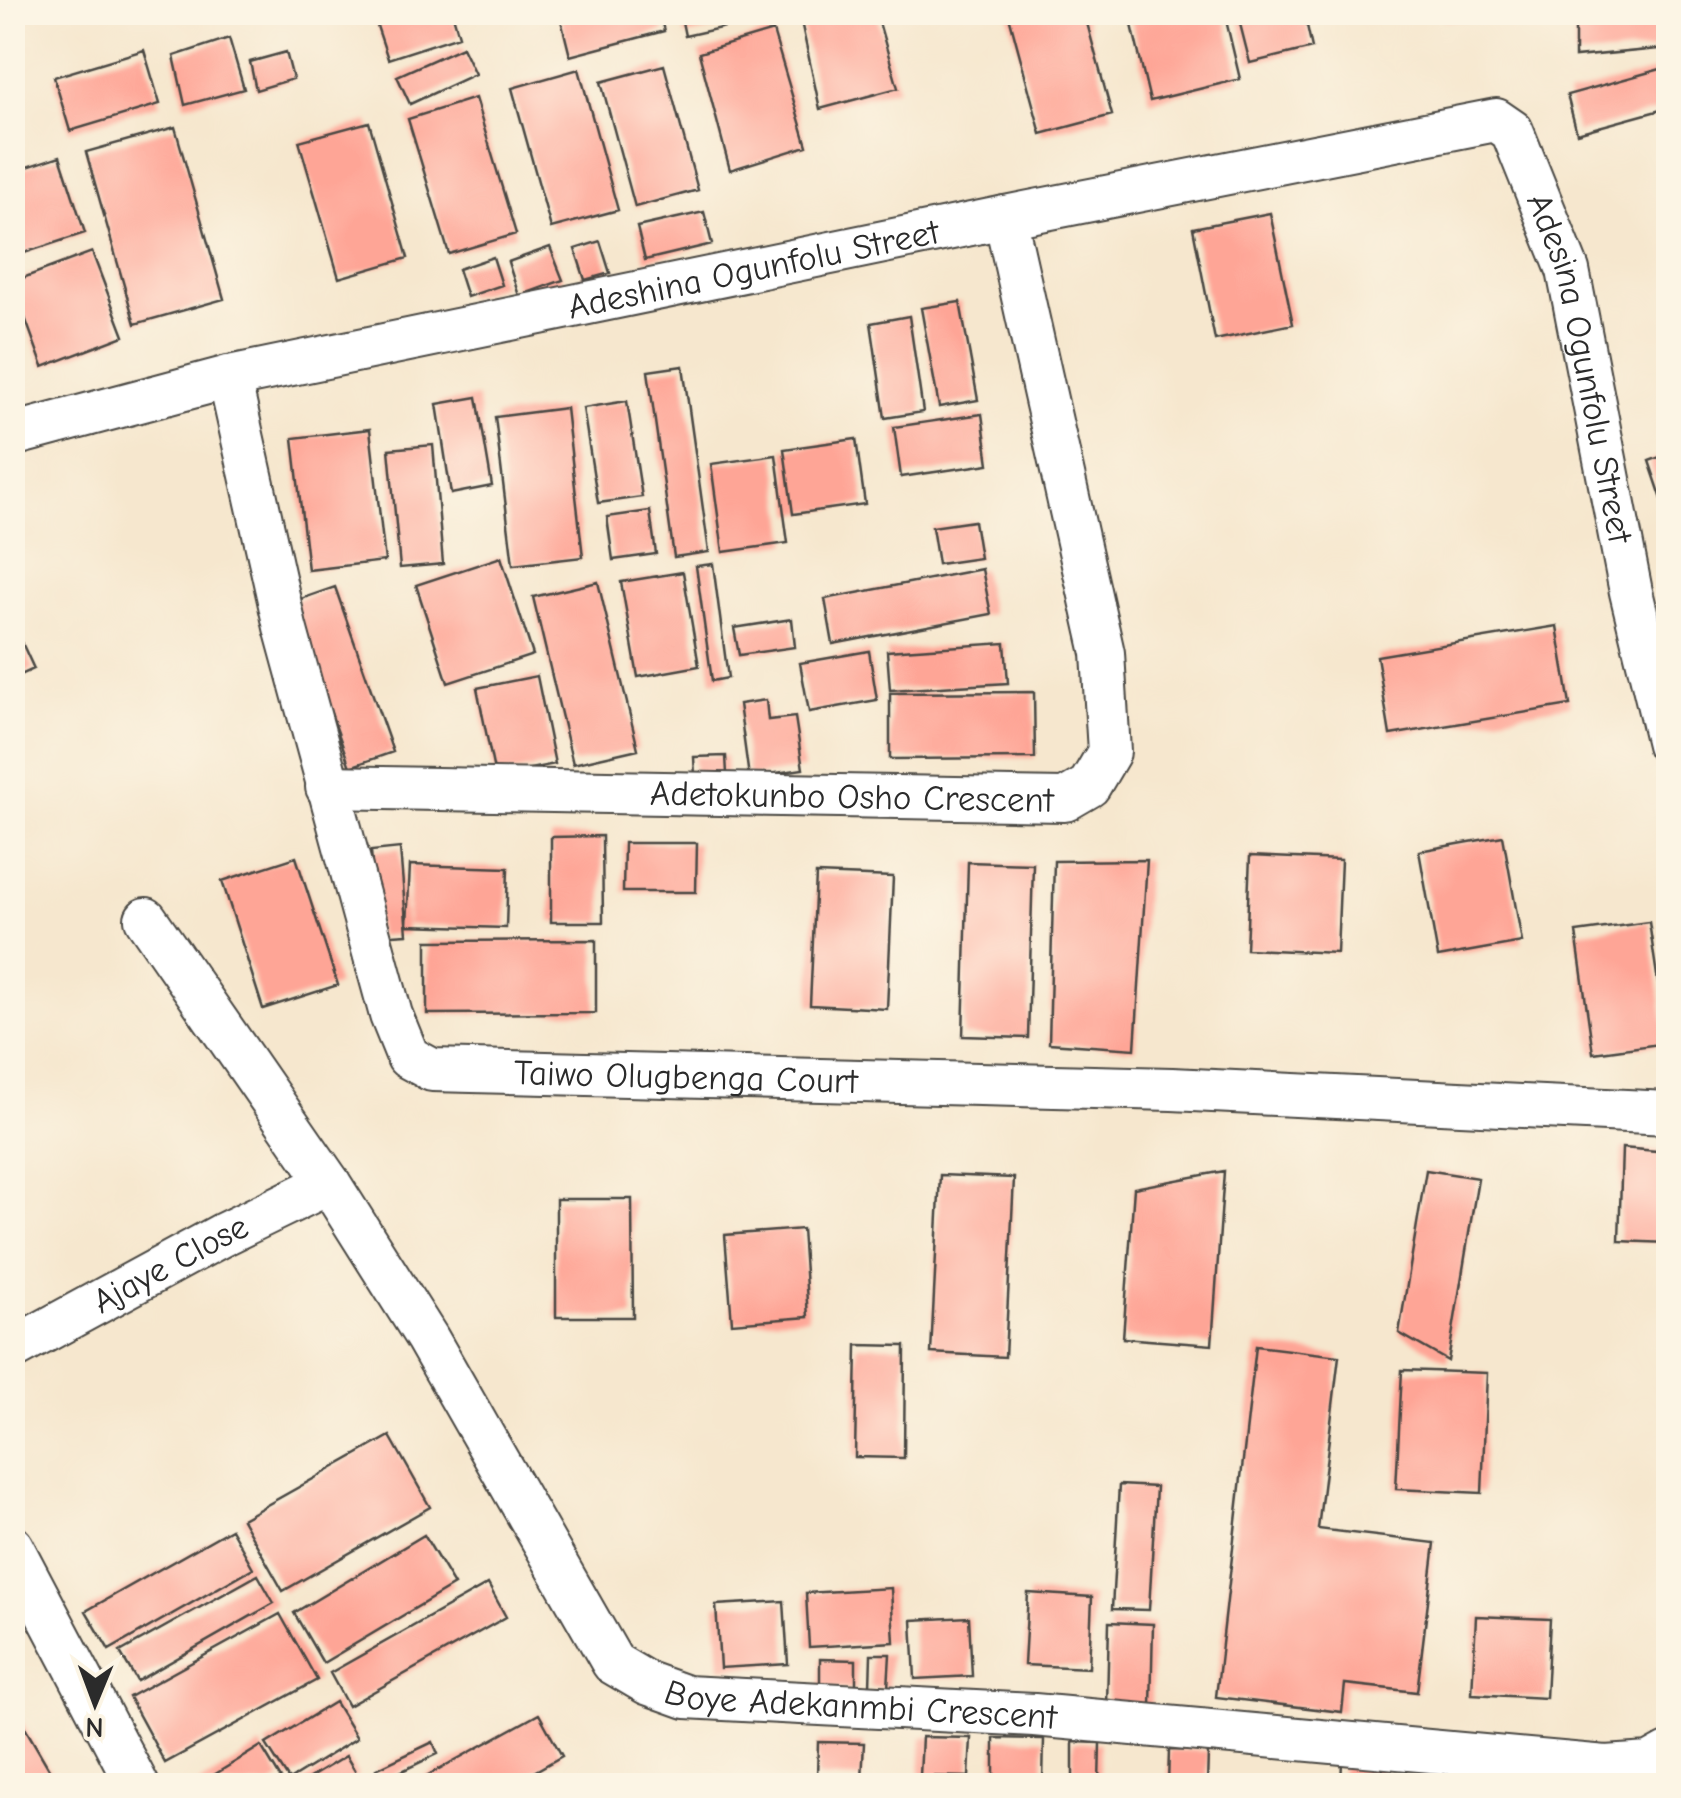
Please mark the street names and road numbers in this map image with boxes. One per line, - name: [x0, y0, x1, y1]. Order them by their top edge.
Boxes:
- street label: Adesina Ogunfolu Street: [1518, 187, 1641, 548]
- street label: Adeshina Ogunfolu Street: [564, 211, 944, 328]
- street label: Adetokunbo Osho Crescent: [650, 773, 1055, 821]
- street label: Taiwo Olugbenga Court: [513, 1052, 859, 1102]
- street label: Ajaye Close: [86, 1206, 255, 1322]
- street label: Boye Adekanmbi Crescent: [659, 1671, 1059, 1738]

